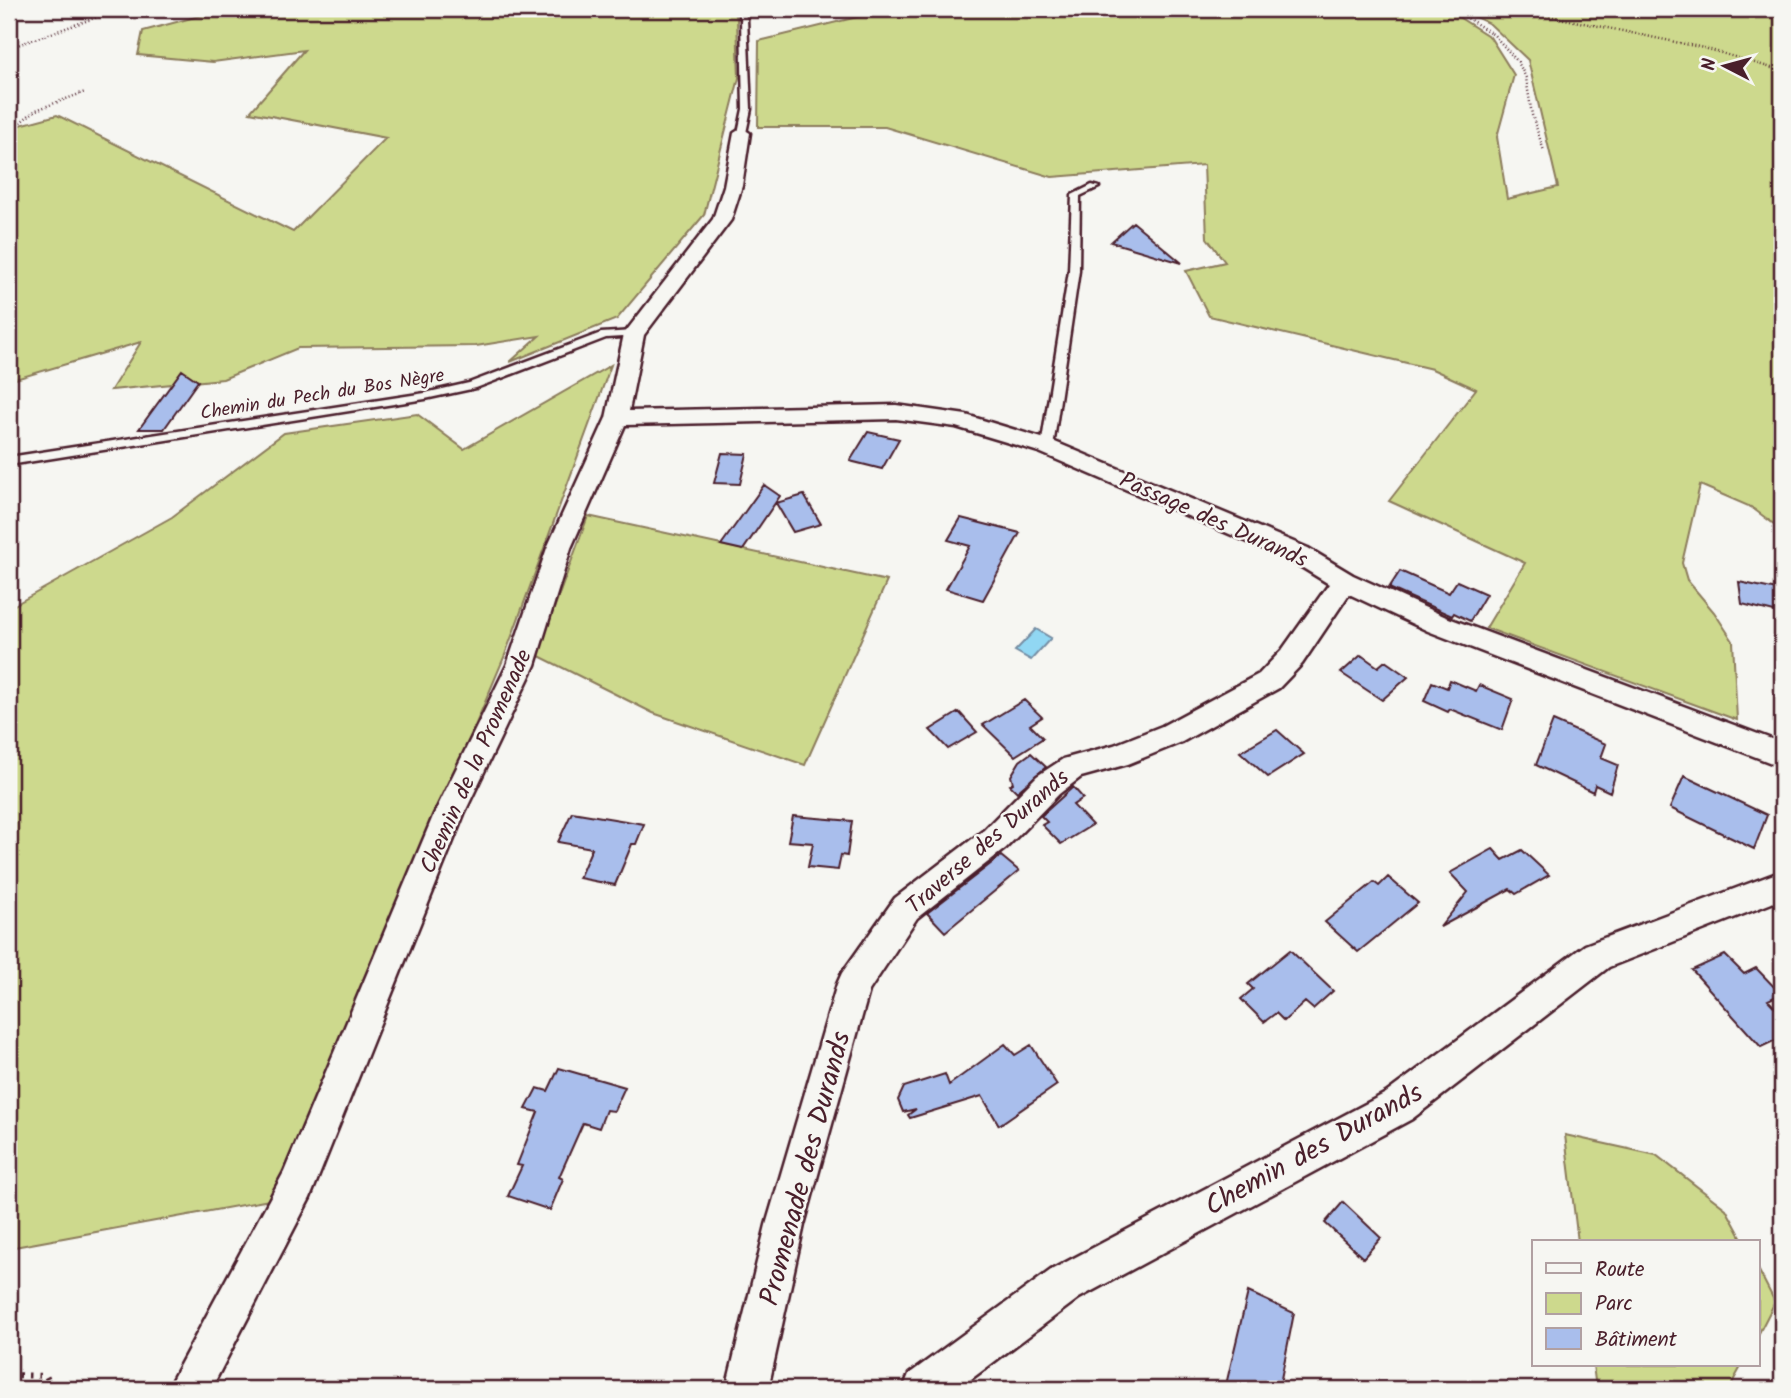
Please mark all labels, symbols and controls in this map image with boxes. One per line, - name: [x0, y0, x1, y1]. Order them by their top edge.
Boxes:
- north arrow: [1690, 32, 1760, 102]
- text: N: [1695, 57, 1726, 72]
- street label: Chemin du Pech du Bos Nègre: [198, 361, 447, 429]
- street label: Passage des Durands: [1113, 463, 1313, 579]
- street label: Chemin de la Promenade: [411, 644, 543, 880]
- street label: Traverse des Durands: [899, 761, 1078, 924]
- street label: Promenade des Durands: [748, 1026, 865, 1311]
- street label: Chemin des Durands: [1197, 1071, 1432, 1229]
- legend: [1532, 1240, 1760, 1366]
- text: Route: [1595, 1254, 1645, 1287]
- text: Parc: [1595, 1288, 1633, 1321]
- text: Bâtiment: [1595, 1324, 1678, 1357]

